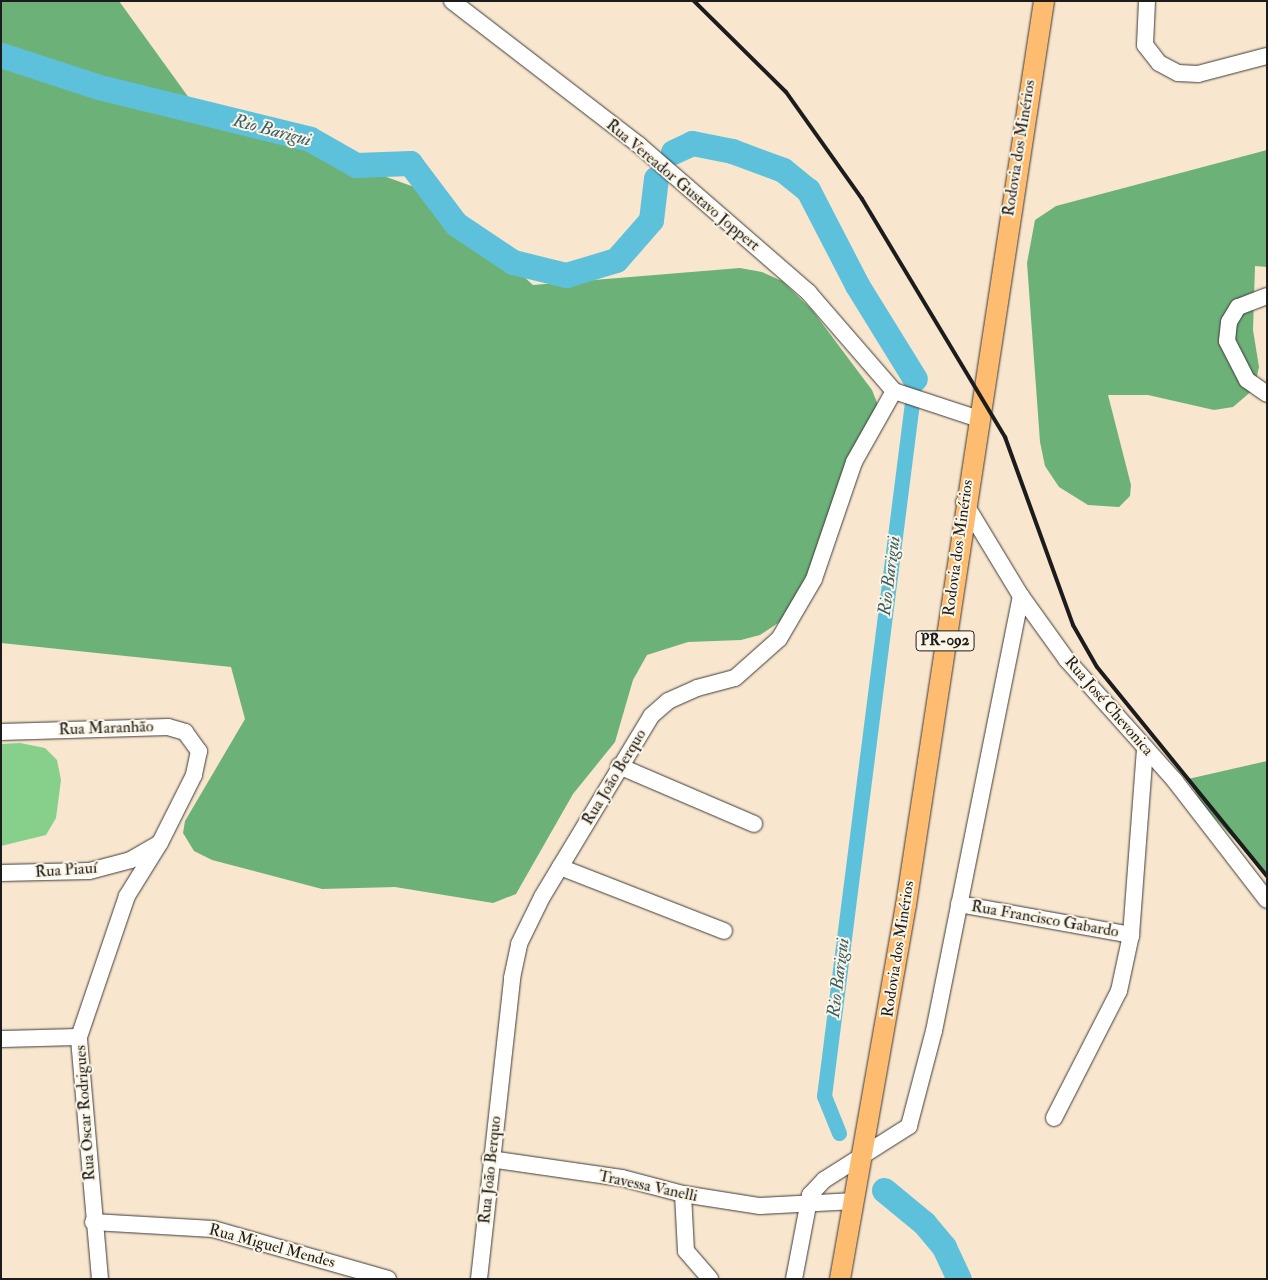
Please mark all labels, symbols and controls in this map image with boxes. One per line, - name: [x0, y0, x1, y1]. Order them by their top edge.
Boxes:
- street label: Rodovia dos Minérios: [999, 78, 1039, 218]
- water label: Rio Barigui: [231, 110, 313, 152]
- street label: Rua Vereador Gustavo Joppert: [602, 115, 764, 255]
- street label: Rodovia dos Minérios: [939, 478, 977, 618]
- water label: Rio Barigui: [874, 535, 906, 617]
- road number: PR-092: [915, 628, 975, 654]
- street label: Rua José Chevonica: [1061, 652, 1157, 760]
- street label: Rua Maranhão: [58, 717, 154, 739]
- street label: Rua João Berquo: [578, 726, 650, 828]
- street label: Rua Piauí: [34, 858, 98, 882]
- street label: Rodovia dos Minérios: [878, 879, 918, 1019]
- street label: Rua Francisco Gabardo: [970, 897, 1120, 941]
- water label: Rio Barigui: [823, 937, 855, 1019]
- street label: Rua Oscar Rodrigues: [71, 1045, 99, 1181]
- street label: Rua João Berquo: [475, 1115, 505, 1225]
- street label: Travessa Vanelli: [597, 1166, 699, 1206]
- street label: Rua Miguel Mendes: [207, 1220, 337, 1272]

